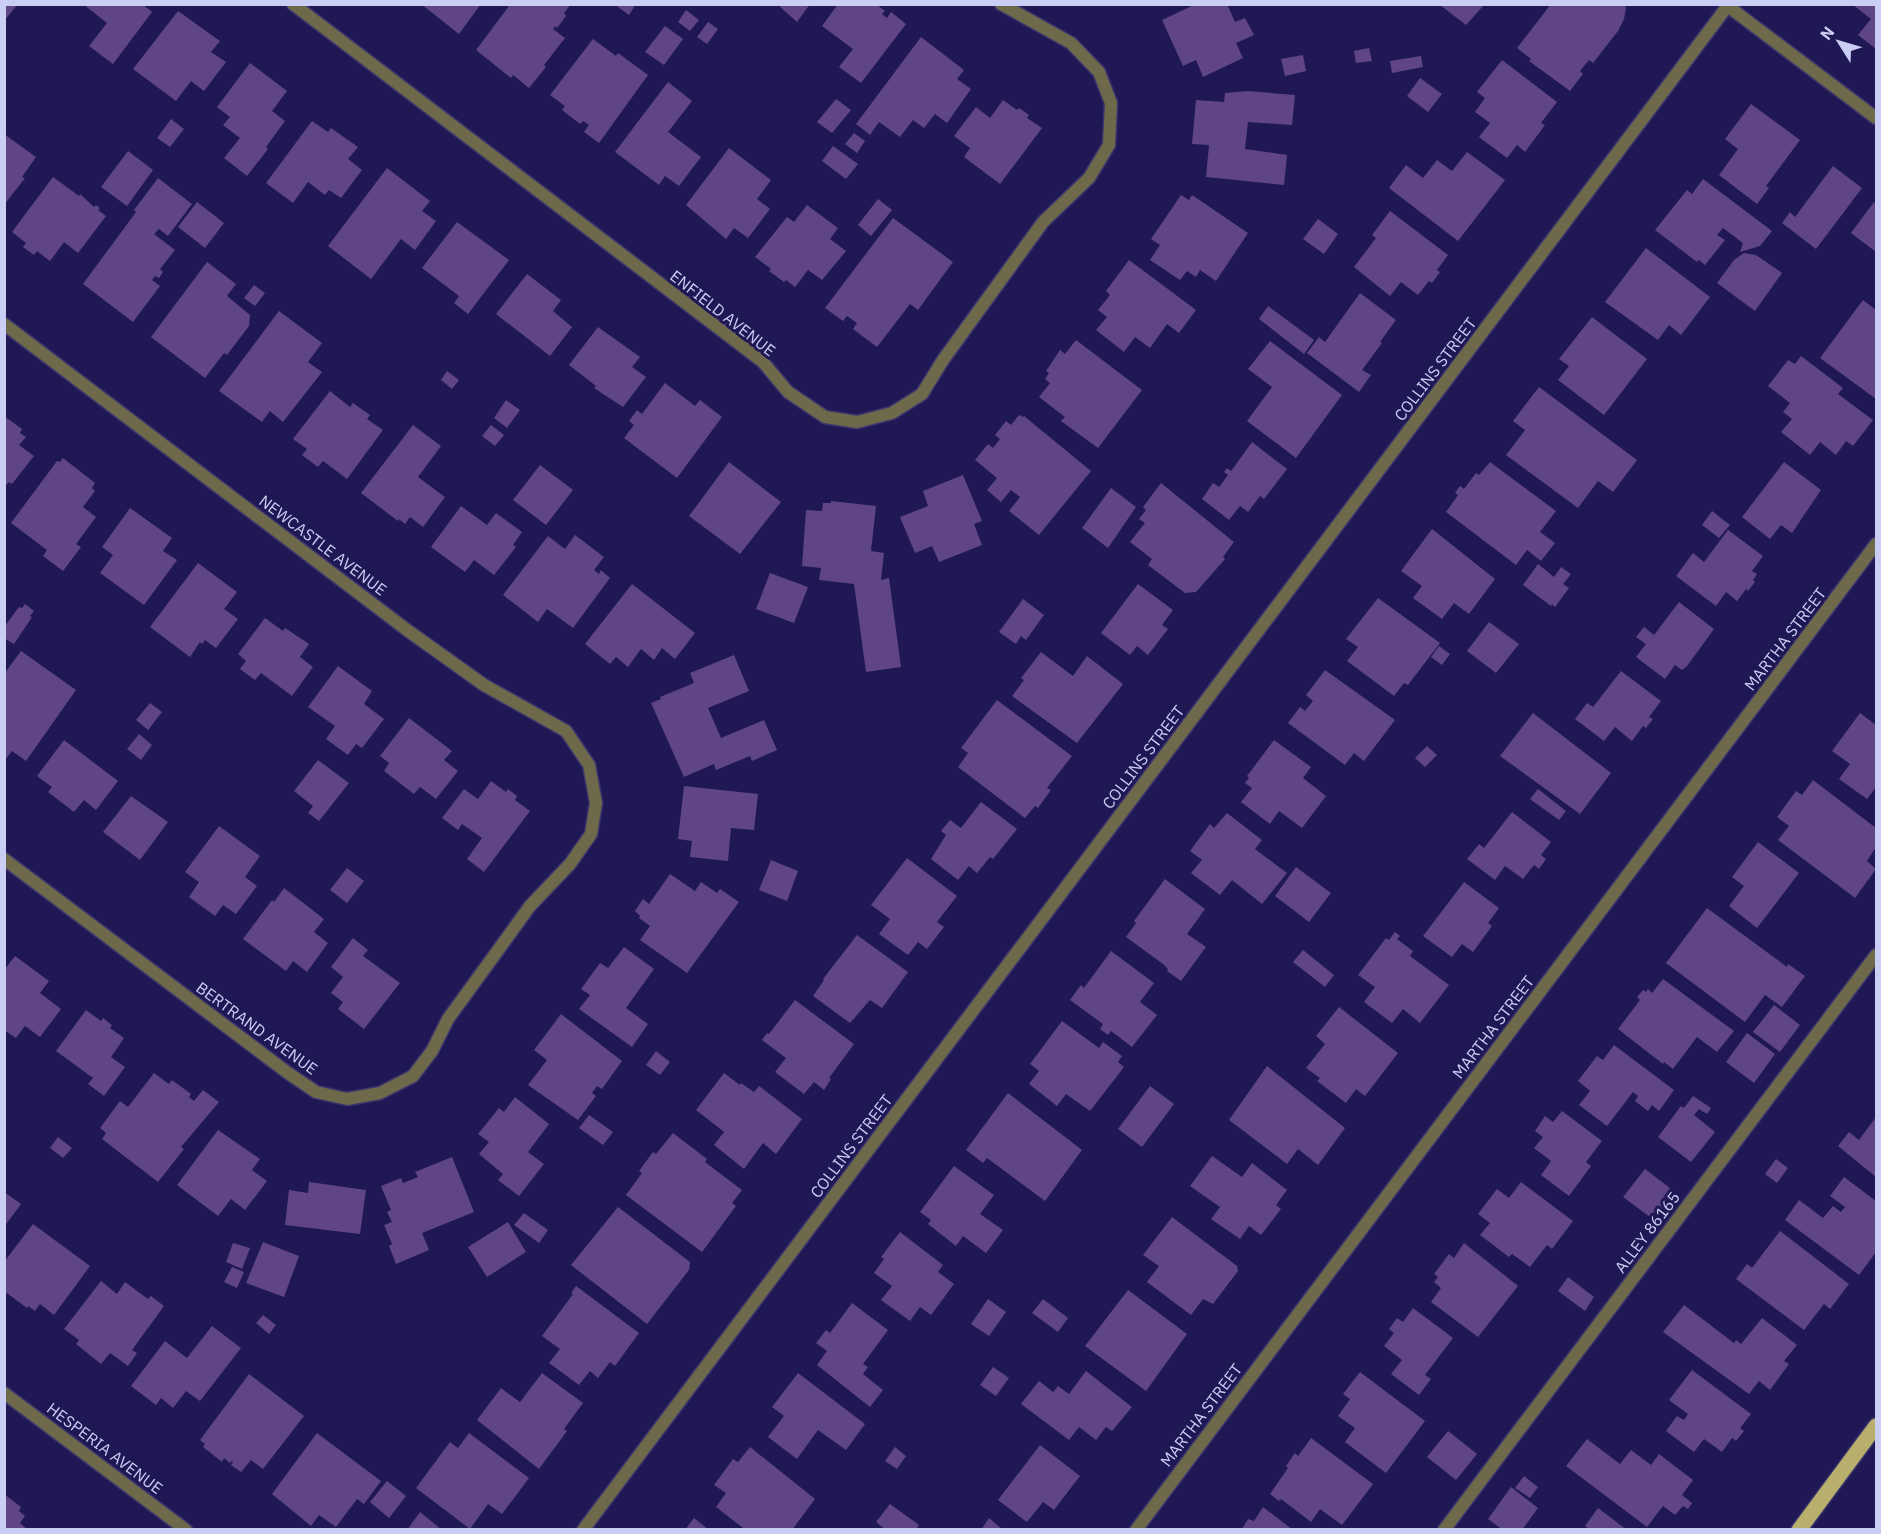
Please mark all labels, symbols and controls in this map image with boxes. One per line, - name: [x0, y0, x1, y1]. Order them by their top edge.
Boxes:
- north arrow: [1809, 12, 1869, 72]
- text: N: [1816, 22, 1838, 44]
- street label: ENFIELD AVENUE: [666, 266, 780, 360]
- street label: COLLINS STREET: [1390, 313, 1480, 425]
- street label: NEWCASTLE AVENUE: [255, 490, 391, 600]
- street label: MARTHA STREET: [1740, 584, 1830, 694]
- street label: COLLINS STREET: [1098, 701, 1188, 813]
- street label: MARTHA STREET: [1448, 972, 1538, 1082]
- street label: BERTRAND AVENUE: [192, 977, 322, 1079]
- street label: COLLINS STREET: [806, 1090, 896, 1202]
- street label: ALLEY 86165: [1610, 1187, 1684, 1277]
- street label: MARTHA STREET: [1156, 1360, 1246, 1470]
- street label: HESPERIA AVENUE: [43, 1398, 167, 1498]

